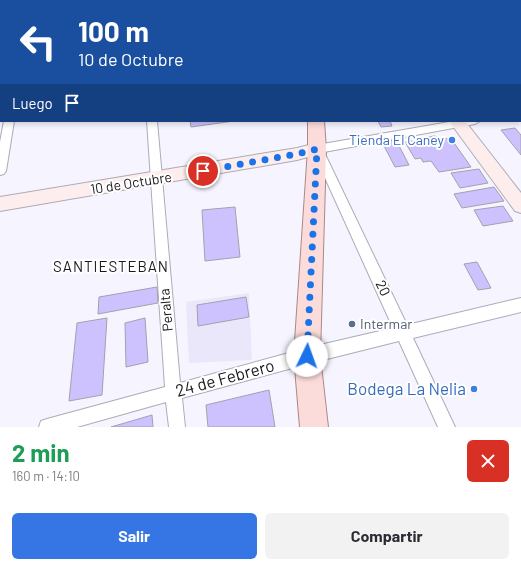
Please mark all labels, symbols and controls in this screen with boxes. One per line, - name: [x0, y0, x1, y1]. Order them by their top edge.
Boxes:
- text: 100 m: [78, 14, 149, 48]
- icon: left: [12, 16, 64, 68]
- text: 10 de Octubre: [78, 48, 184, 70]
- icon: arrive: [61, 92, 83, 114]
- text: Luego: [12, 94, 53, 112]
- place label: Tienda El Caney: [349, 131, 445, 148]
- marker: Tienda El Caney: [447, 135, 457, 145]
- pin: [186, 154, 220, 188]
- icon: arrive: [192, 160, 214, 182]
- street label: 10 de Octubre: [89, 168, 173, 197]
- district label: SANTIESTEBAN: [53, 257, 169, 275]
- street label: 20: [372, 277, 394, 298]
- street label: Peralta: [155, 288, 176, 332]
- place label: Intermar: [360, 315, 412, 332]
- marker: Intermar: [347, 319, 357, 329]
- position arrow: [286, 335, 328, 377]
- street label: 24 de Febrero: [173, 354, 276, 400]
- place label: Bodega La Nelia: [347, 378, 466, 398]
- marker: Bodega La Nelia: [469, 384, 479, 394]
- text: 2 min: [12, 438, 70, 467]
- button: close: [467, 440, 509, 482]
- text: 160 m · 14:10: [12, 468, 80, 484]
- button: Salir: [12, 513, 257, 559]
- button: Compartir: [265, 513, 509, 559]

